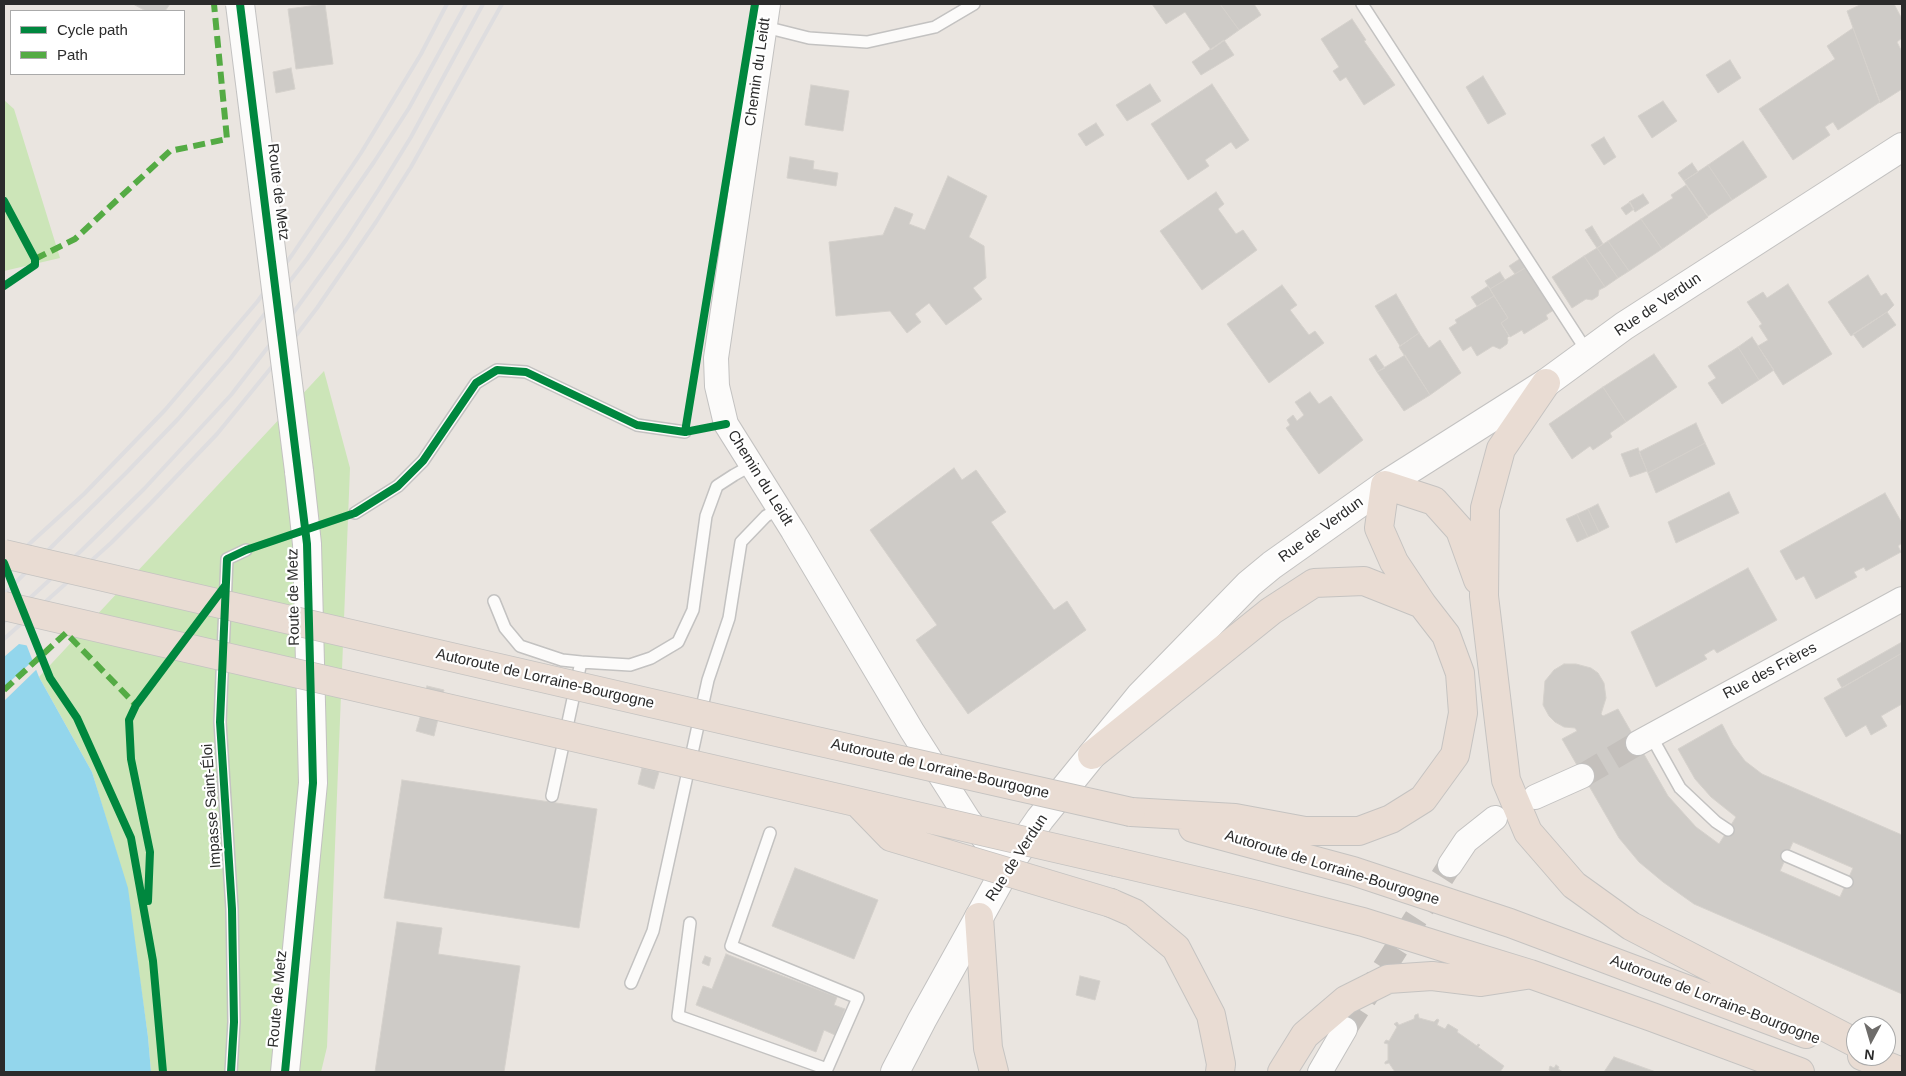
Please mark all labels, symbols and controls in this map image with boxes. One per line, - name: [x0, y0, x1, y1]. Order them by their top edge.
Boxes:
- legend: [10, 10, 185, 75]
- street label: Chemin du Leidt: [741, 17, 775, 127]
- text: Cycle path: [57, 21, 128, 38]
- text: Path: [57, 46, 88, 63]
- street label: Route de Metz: [263, 142, 293, 242]
- street label: Rue de Verdun: [1611, 270, 1705, 340]
- street label: Chemin du Leidt: [723, 427, 797, 529]
- street label: Rue de Verdun: [1275, 493, 1367, 567]
- street label: Route de Metz: [284, 548, 304, 646]
- street label: Rue des Frères: [1720, 639, 1820, 703]
- street label: Autoroute de Lorraine-Bourgogne: [434, 645, 656, 713]
- street label: Autoroute de Lorraine-Bourgogne: [829, 735, 1051, 803]
- street label: Impasse Saint-Éloi: [199, 743, 225, 869]
- street label: Rue de Verdun: [982, 811, 1052, 905]
- street label: Autoroute de Lorraine-Bourgogne: [1223, 827, 1441, 909]
- street label: Route de Metz: [265, 950, 291, 1048]
- street label: Autoroute de Lorraine-Bourgogne: [1607, 952, 1823, 1048]
- north arrow: [1846, 1016, 1896, 1066]
- text: N: [1864, 1046, 1875, 1063]

